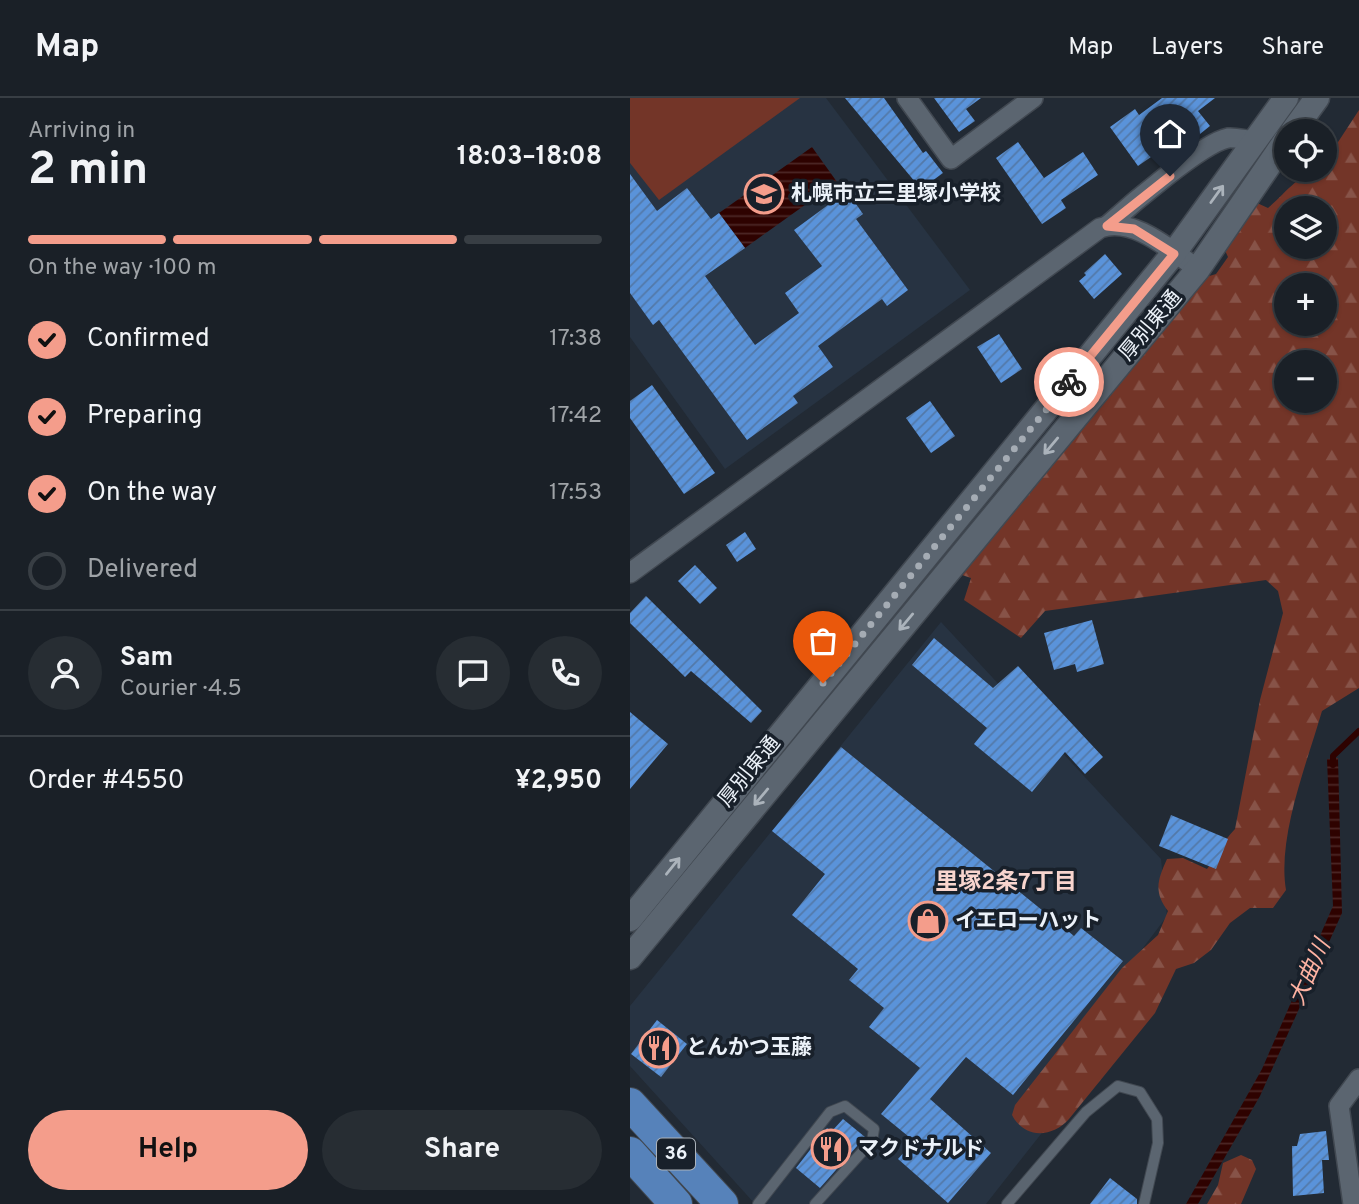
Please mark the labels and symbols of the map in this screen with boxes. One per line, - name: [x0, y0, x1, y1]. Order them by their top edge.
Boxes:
- pin: [1140, 104, 1200, 176]
- school or university icon: 札幌市立三里塚小学校: [743, 173, 785, 215]
- place label: 札幌市立三里塚小学校: [791, 181, 1001, 208]
- one-way arrow: [1210, 185, 1225, 204]
- street label: 厚別東通: [1114, 285, 1188, 367]
- courier: [1034, 347, 1104, 417]
- one-way arrow: [1043, 437, 1059, 455]
- pin: [793, 611, 853, 683]
- one-way arrow: [898, 612, 914, 630]
- street label: 厚別東通: [713, 731, 787, 813]
- one-way arrow: [753, 788, 769, 806]
- one-way arrow: [665, 857, 681, 875]
- district label: 里塚2条7丁目: [935, 869, 1077, 898]
- shop icon: イエローハット: [907, 900, 949, 942]
- place label: イエローハット: [955, 908, 1101, 935]
- water label: 大曲川: [1284, 933, 1339, 1010]
- restaurant icon: とんかつ玉藤: [638, 1027, 680, 1069]
- place label: とんかつ玉藤: [686, 1035, 812, 1062]
- restaurant icon: マクドナルド: [810, 1128, 852, 1170]
- place label: マクドナルド: [858, 1136, 984, 1163]
- road number: 36: [657, 1138, 695, 1170]

